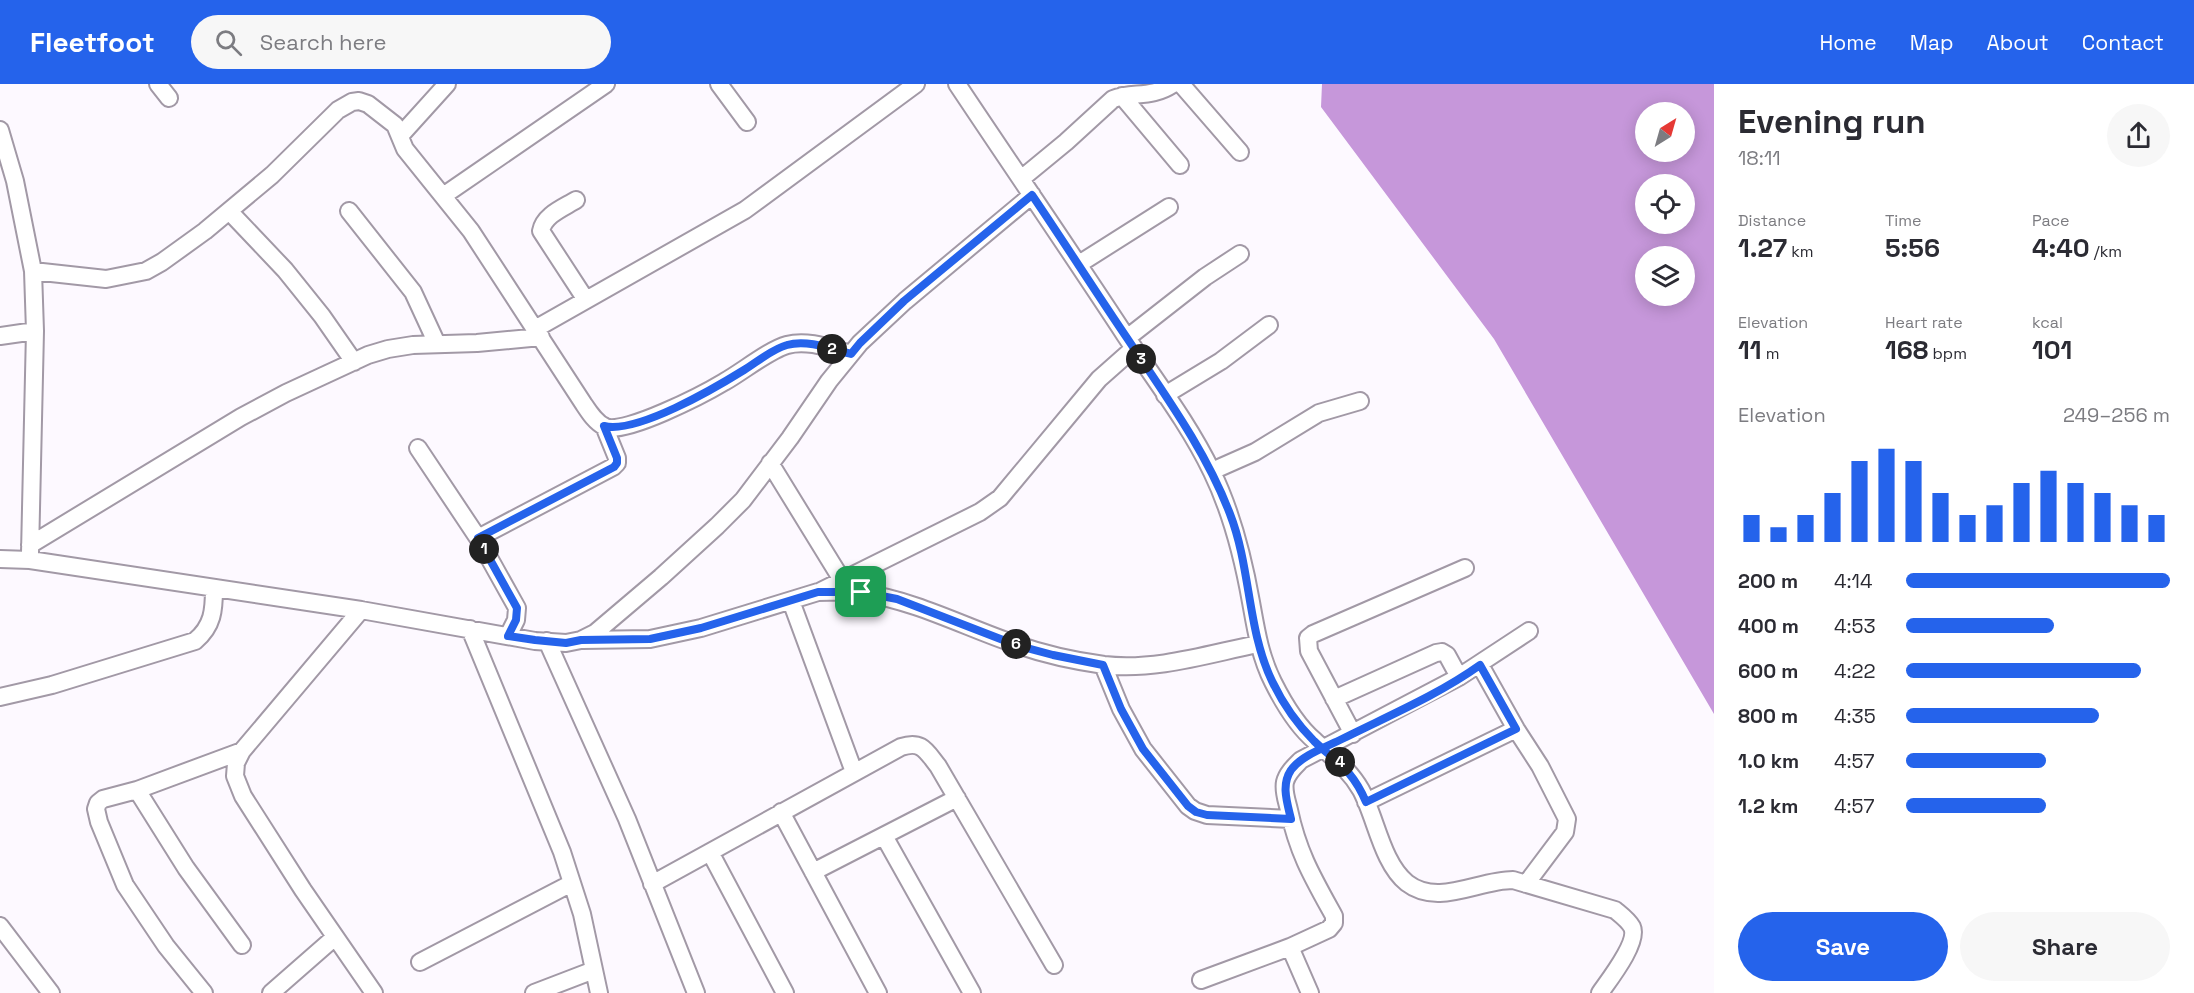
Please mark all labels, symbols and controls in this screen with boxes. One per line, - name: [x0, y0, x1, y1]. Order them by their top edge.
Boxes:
- search box: [191, 15, 611, 69]
- text: Fleetfoot: [30, 24, 155, 60]
- icon: search: [212, 26, 245, 59]
- text: Search here: [260, 28, 387, 56]
- text: Home: [1819, 29, 1877, 56]
- text: Map: [1910, 29, 1954, 56]
- text: About: [1987, 29, 2049, 56]
- text: Contact: [2082, 29, 2164, 56]
- text: Evening run: [1738, 101, 1926, 143]
- north arrow: [1635, 102, 1695, 162]
- map controls: [1635, 102, 1695, 306]
- button: share: [2107, 104, 2170, 167]
- text: 18:11: [1738, 145, 1781, 171]
- button: locate: [1635, 174, 1695, 234]
- text: Distance: [1738, 210, 1806, 231]
- text: Time: [1885, 210, 1921, 231]
- text: Pace: [2032, 210, 2069, 231]
- text: 1.27: [1738, 231, 1787, 265]
- text: 5:56: [1885, 231, 1940, 265]
- text: 4:40: [2032, 231, 2090, 265]
- text: km: [1787, 241, 1814, 262]
- text: /km: [2090, 241, 2122, 262]
- button: layers: [1635, 246, 1695, 306]
- text: Elevation: [1738, 312, 1808, 333]
- text: Heart rate: [1885, 312, 1963, 333]
- text: kcal: [2032, 312, 2063, 333]
- text: 11: [1738, 333, 1762, 367]
- text: 168: [1885, 333, 1928, 367]
- text: 101: [2032, 333, 2072, 367]
- pin: 2: [817, 334, 847, 364]
- text: 2: [827, 338, 837, 359]
- text: m: [1762, 343, 1779, 364]
- text: bpm: [1928, 343, 1967, 364]
- pin: 3: [1126, 344, 1156, 374]
- text: 3: [1136, 348, 1146, 369]
- text: Elevation: [1738, 402, 1826, 428]
- text: 249–256 m: [2063, 402, 2170, 428]
- pin: 1: [469, 534, 499, 564]
- text: 1: [480, 538, 488, 559]
- pin: [835, 566, 886, 617]
- text: 200 m: [1738, 568, 1798, 594]
- text: 4:14: [1834, 568, 1872, 594]
- icon: arrive: [844, 575, 877, 608]
- text: 400 m: [1738, 613, 1799, 639]
- text: 4:53: [1834, 613, 1876, 639]
- pin: 6: [1001, 629, 1031, 659]
- text: 6: [1011, 633, 1021, 654]
- text: 600 m: [1738, 658, 1798, 684]
- text: 4:22: [1834, 658, 1876, 684]
- text: 800 m: [1738, 703, 1798, 729]
- text: 4:35: [1834, 703, 1876, 729]
- pin: 4: [1325, 747, 1355, 777]
- text: 1.0 km: [1738, 748, 1799, 774]
- text: 4:57: [1834, 748, 1875, 774]
- text: 4: [1335, 751, 1345, 772]
- text: 1.2 km: [1738, 793, 1798, 819]
- text: 4:57: [1834, 793, 1875, 819]
- button: Save: [1738, 912, 1948, 981]
- button: Share: [1960, 912, 2170, 981]

